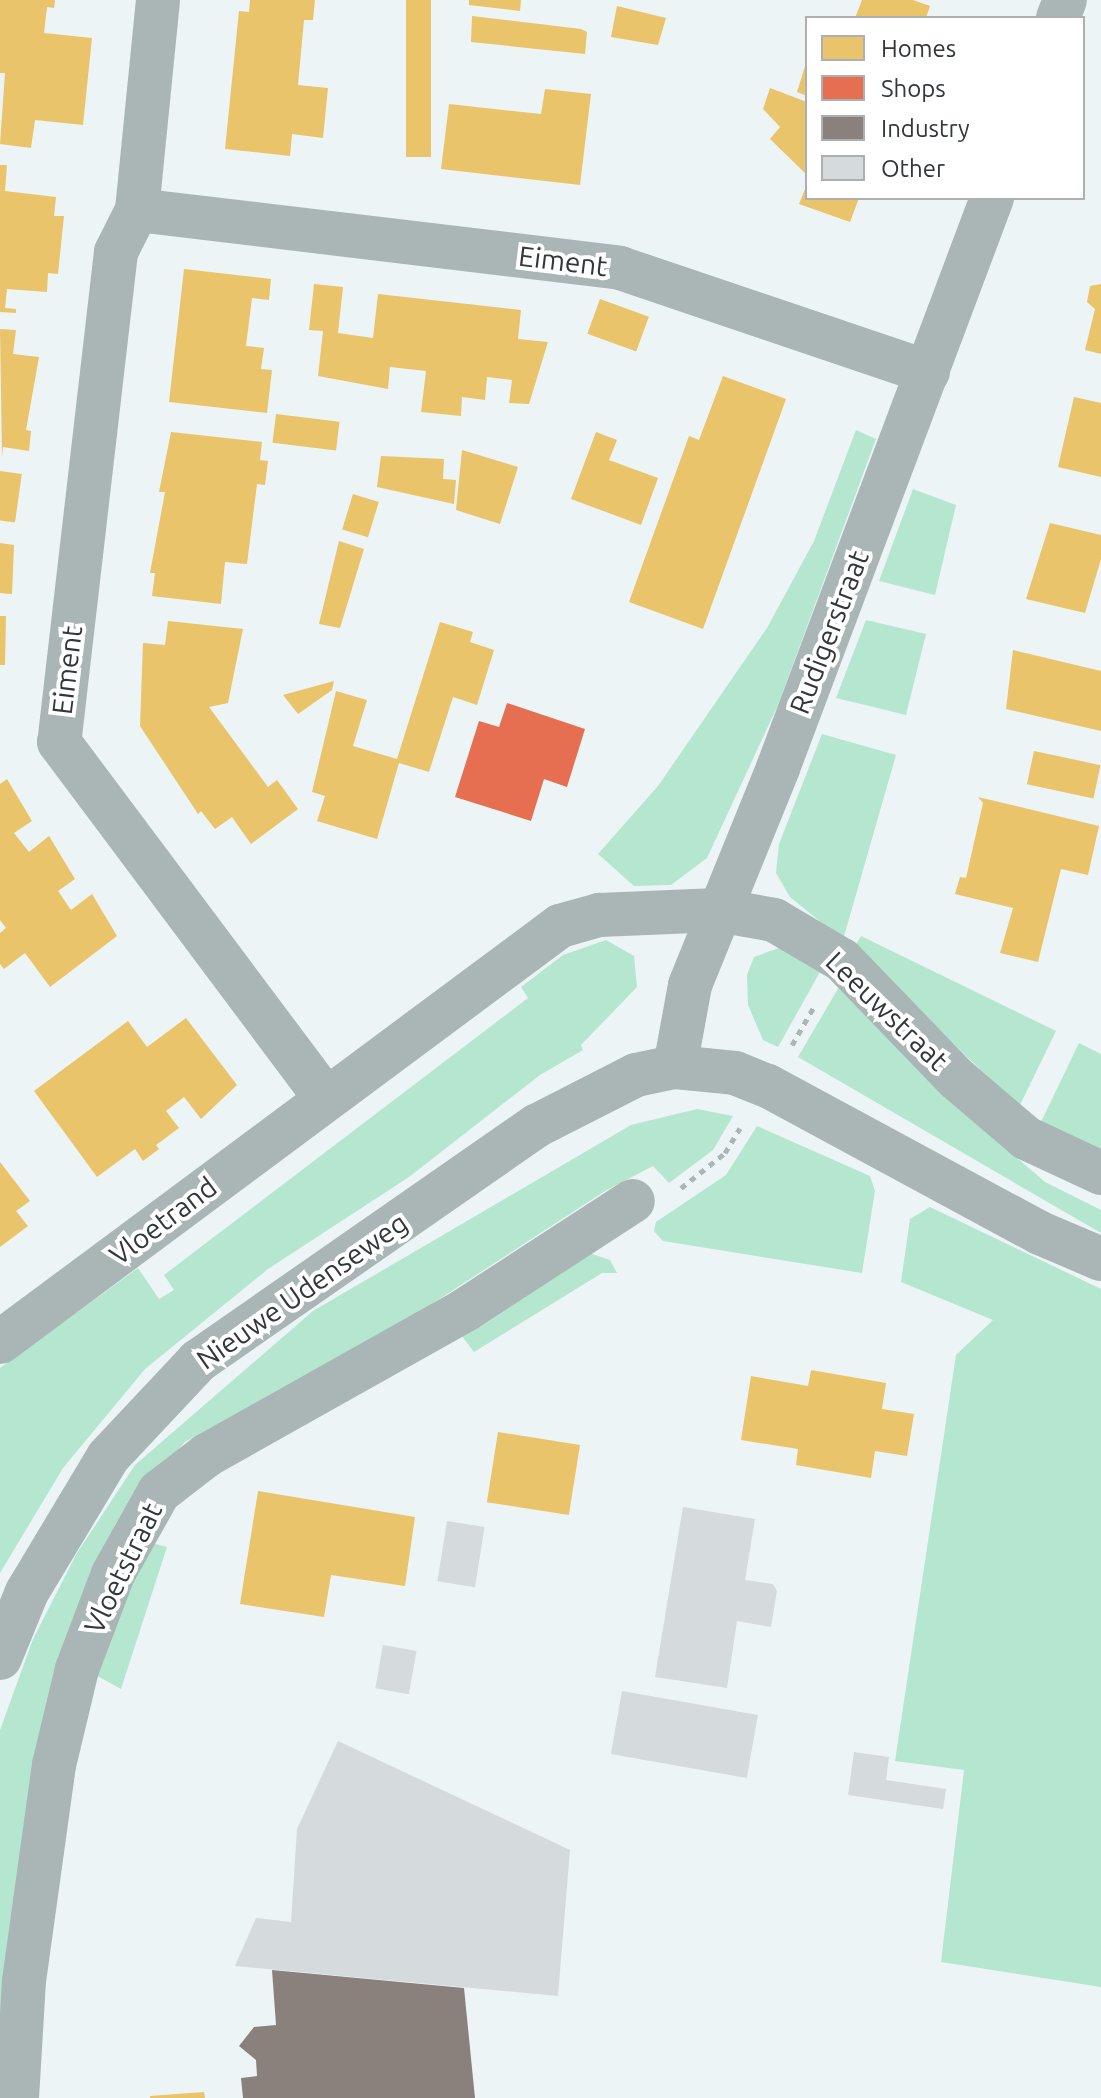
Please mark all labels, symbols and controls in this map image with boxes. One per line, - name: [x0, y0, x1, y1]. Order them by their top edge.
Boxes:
- legend: [805, 16, 1085, 200]
- text: Homes: [881, 35, 956, 62]
- text: Shops: [881, 75, 946, 102]
- text: Industry: [881, 115, 970, 142]
- text: Other: [881, 155, 945, 182]
- street label: Eiment: [517, 239, 609, 283]
- street label: Rudigerstraat: [782, 546, 876, 718]
- street label: Eiment: [45, 624, 89, 716]
- street label: Leeuwstraat: [819, 945, 955, 1077]
- street label: Vloetrand: [103, 1170, 223, 1272]
- street label: Nieuwe Udenseweg: [190, 1206, 414, 1376]
- street label: Vloetstraat: [77, 1497, 169, 1639]

